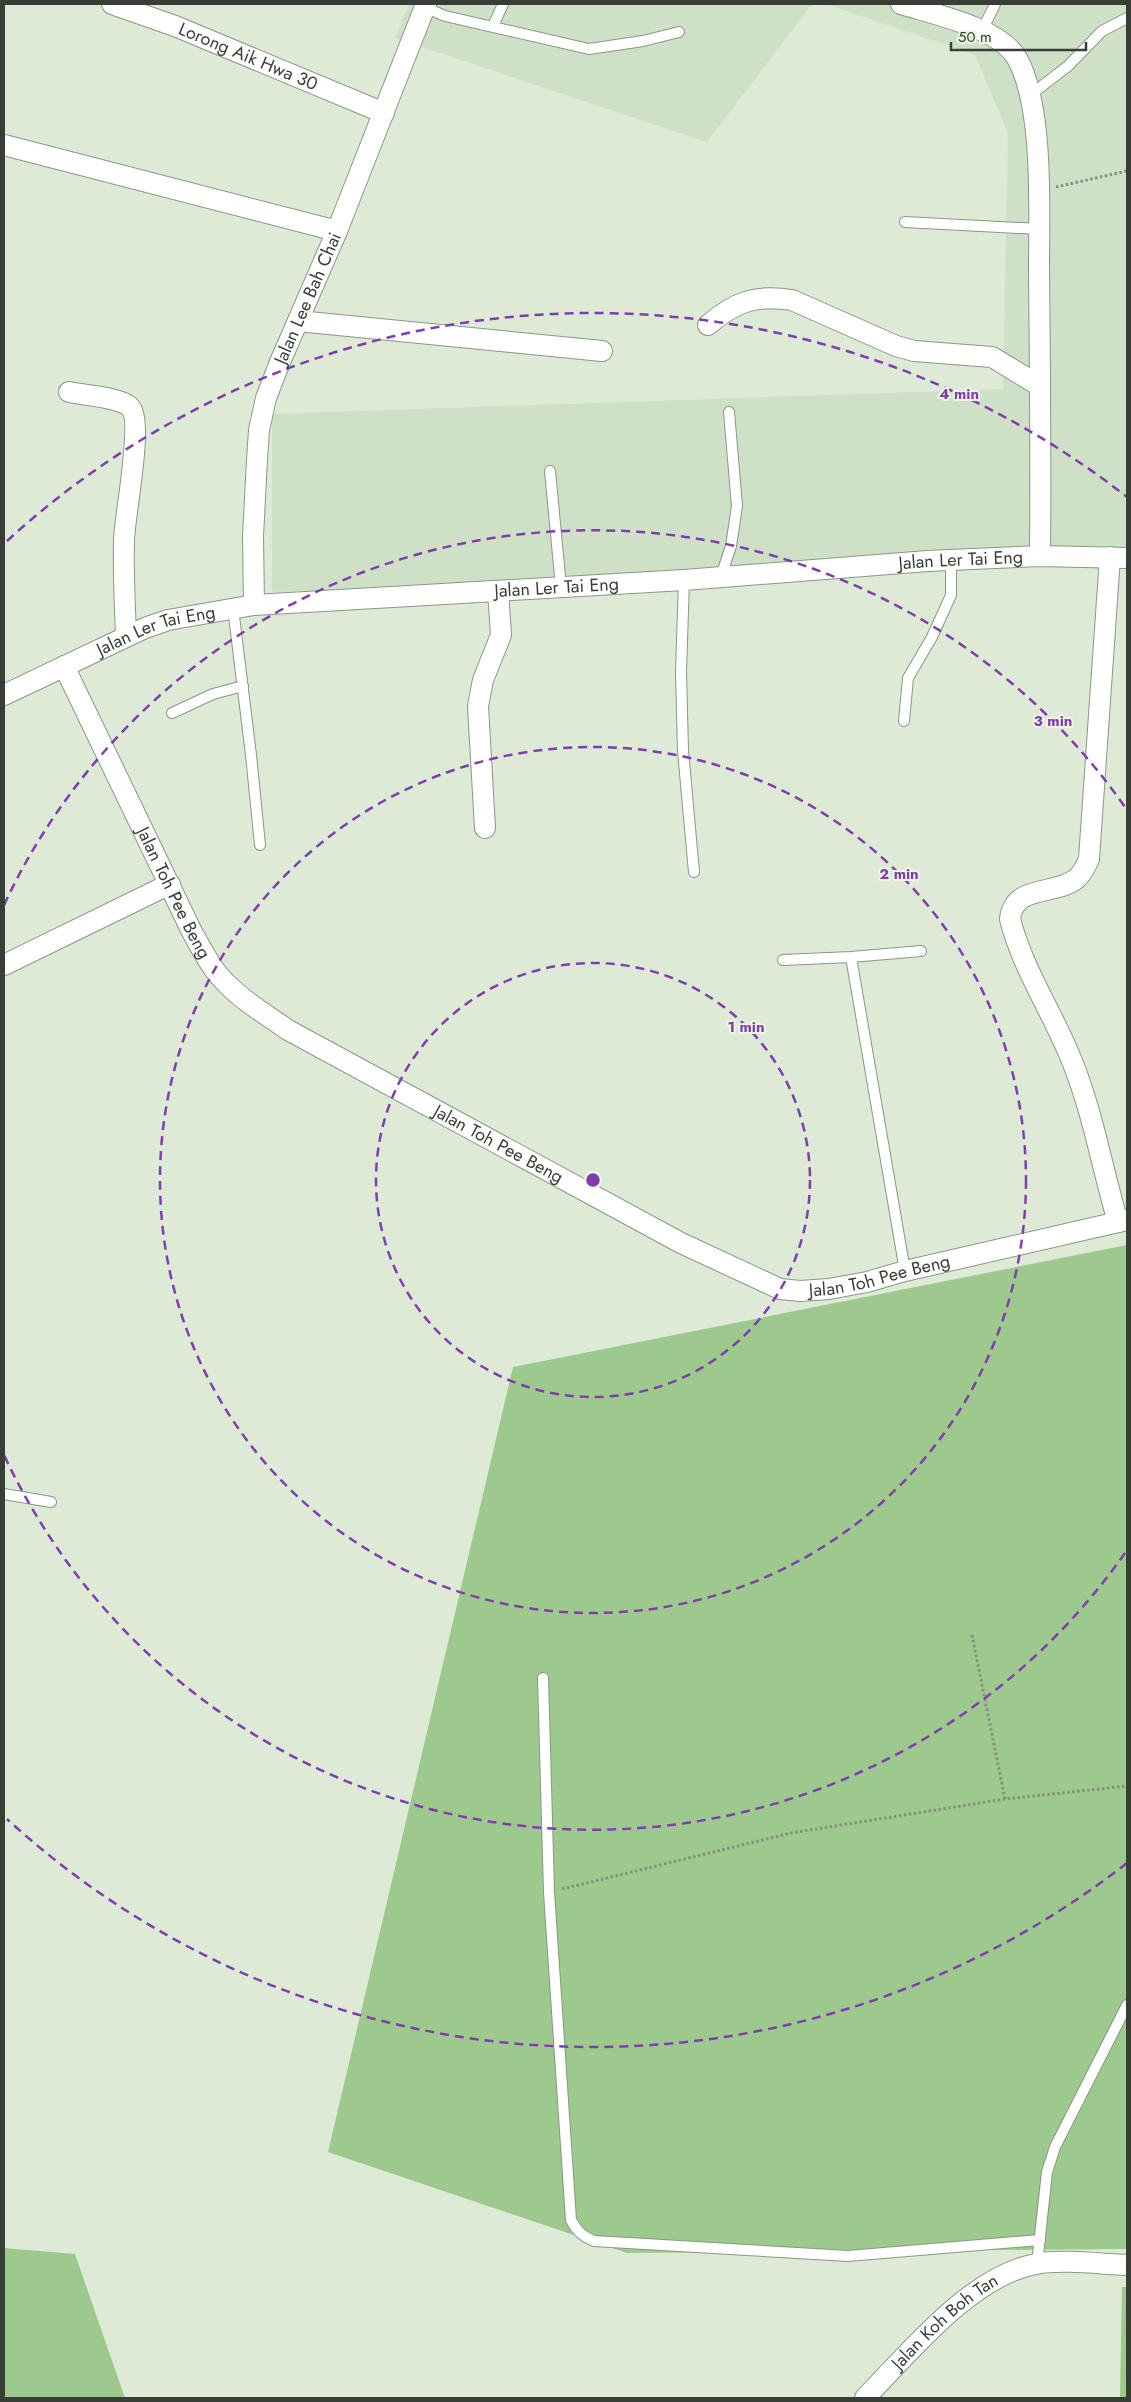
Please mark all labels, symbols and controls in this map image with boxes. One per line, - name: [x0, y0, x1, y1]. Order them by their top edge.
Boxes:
- street label: Lorong Aik Hwa 30: [175, 16, 322, 97]
- scale bar: [951, 20, 1086, 52]
- text: 50 m: [958, 26, 992, 48]
- street label: Jalan Lee Bah Chai: [267, 228, 348, 370]
- text: 4 min: [939, 383, 979, 405]
- street label: Jalan Ler Tai Eng: [896, 544, 1024, 576]
- street label: Jalan Ler Tai Eng: [492, 571, 620, 604]
- street label: Jalan Ler Tai Eng: [90, 599, 217, 663]
- text: 3 min: [1034, 710, 1072, 732]
- street label: Jalan Toh Pee Beng: [129, 821, 217, 964]
- text: 2 min: [879, 863, 919, 885]
- text: 1 min: [727, 1016, 765, 1038]
- street label: Jalan Toh Pee Beng: [427, 1097, 568, 1190]
- centre of rings: [584, 1171, 602, 1189]
- street label: Jalan Toh Pee Beng: [806, 1248, 953, 1303]
- street label: Jalan Koh Boh Tan: [884, 2267, 1003, 2377]

